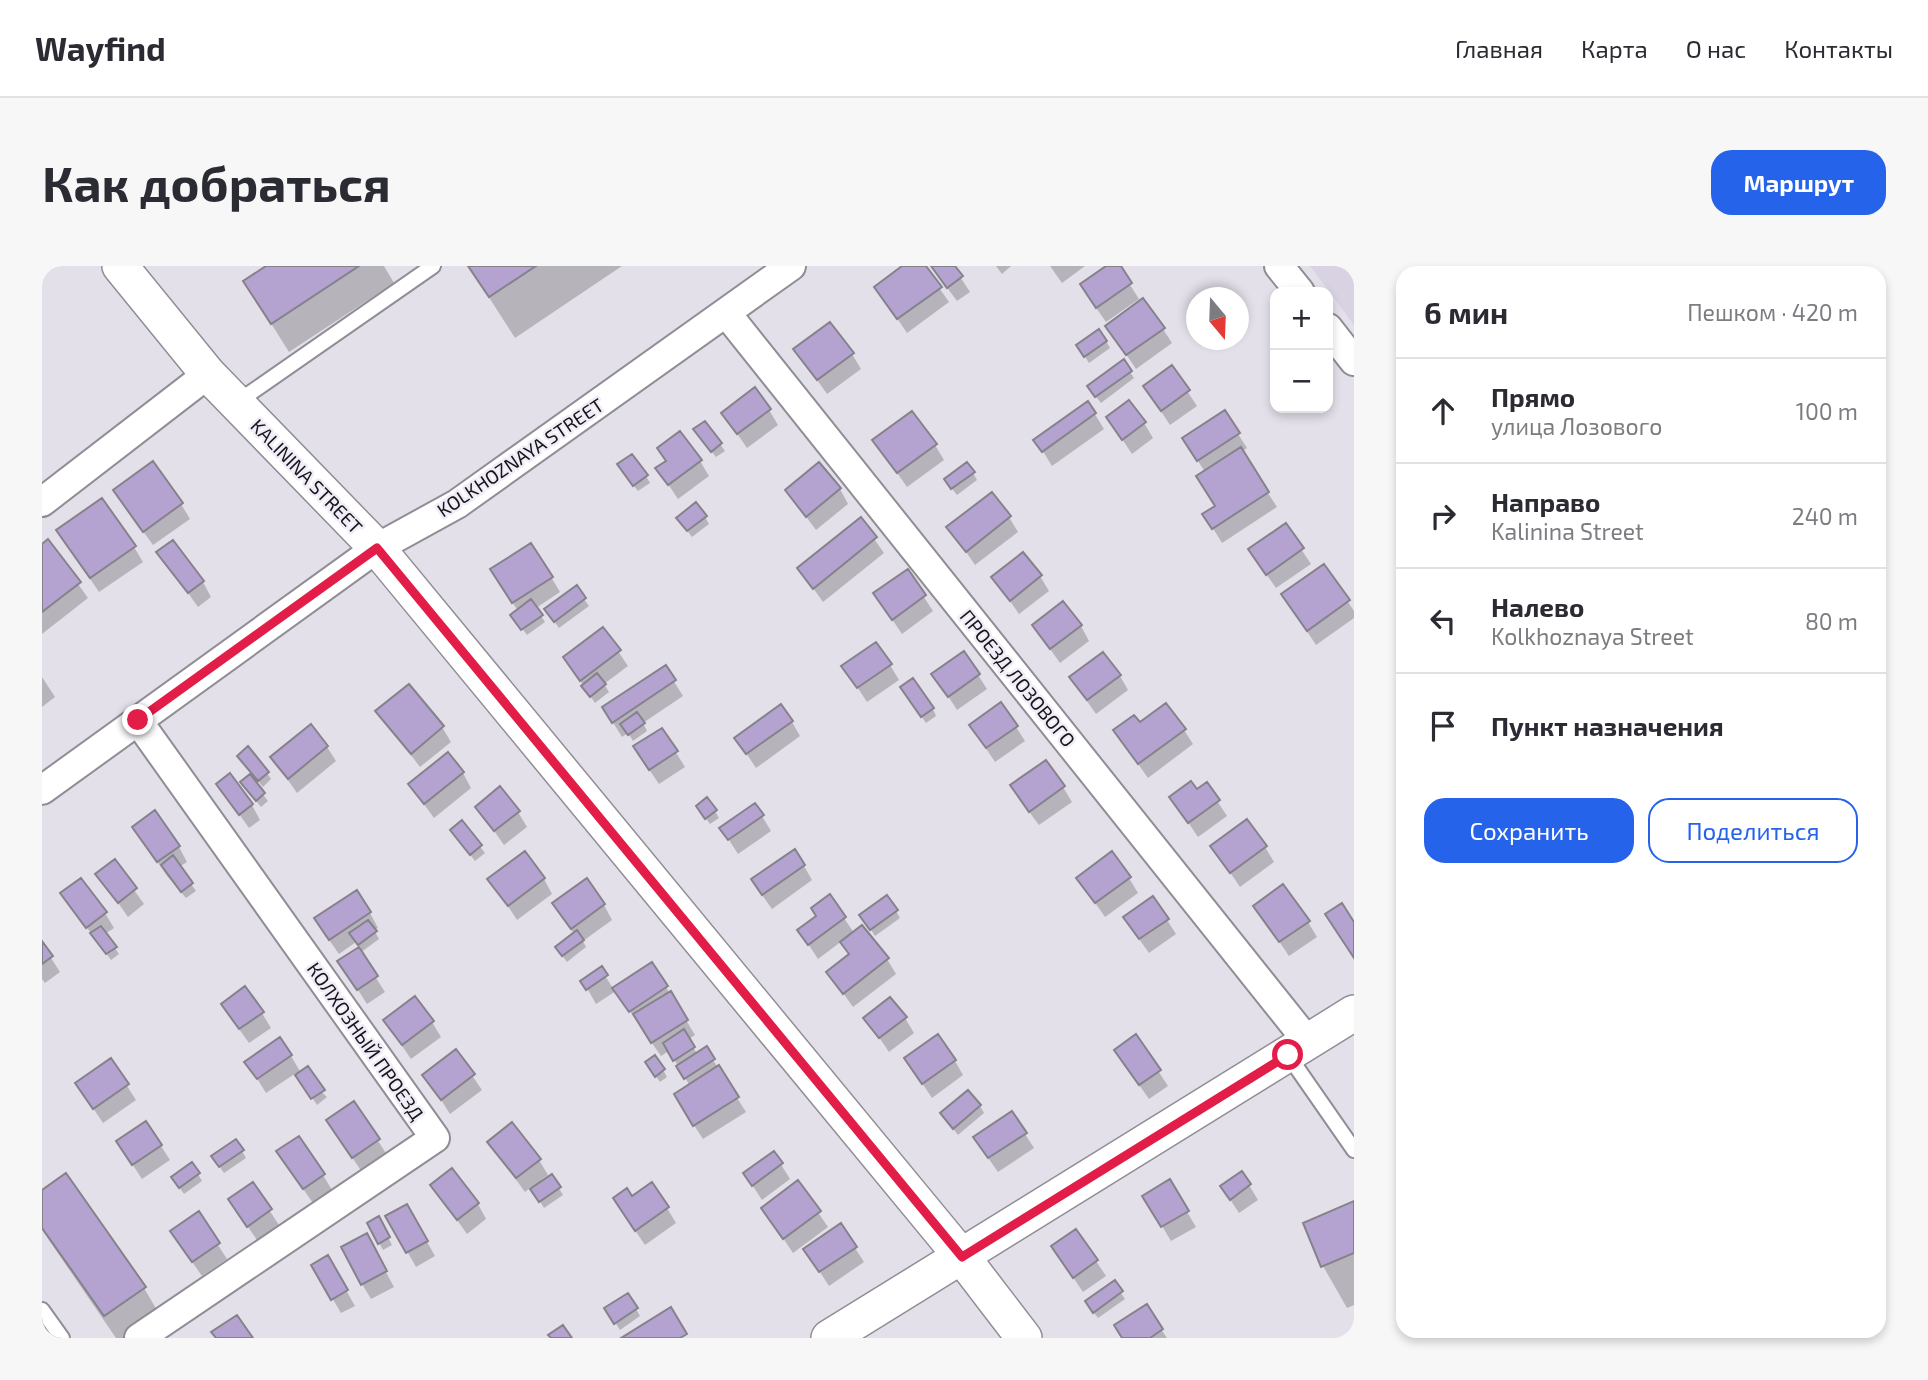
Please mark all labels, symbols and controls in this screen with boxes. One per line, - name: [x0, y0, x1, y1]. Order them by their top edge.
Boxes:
- text: Wayfind: [35, 28, 166, 68]
- text: Главная: [1455, 34, 1543, 63]
- text: Карта: [1581, 34, 1648, 63]
- text: О нас: [1686, 34, 1746, 63]
- text: Контакты: [1784, 34, 1893, 63]
- button: Маршрут: [1711, 150, 1886, 215]
- text: Как добраться: [42, 153, 391, 212]
- north arrow: [1186, 287, 1249, 350]
- map controls: [1270, 287, 1333, 413]
- button: +: [1270, 287, 1333, 350]
- text: 6 мин: [1424, 294, 1508, 330]
- text: Пешком · 420 m: [1687, 298, 1858, 326]
- button: −: [1270, 350, 1333, 413]
- text: Прямо: [1491, 381, 1575, 412]
- icon: ahead: [1424, 392, 1462, 430]
- street label: KOLKHOZNAYA STREET: [432, 393, 608, 521]
- text: 100 m: [1796, 397, 1858, 425]
- text: улица Лозового: [1491, 412, 1662, 440]
- street label: KALININA STREET: [246, 414, 368, 538]
- text: Направо: [1491, 486, 1600, 517]
- icon: right: [1424, 497, 1462, 535]
- text: 240 m: [1792, 502, 1858, 530]
- text: Kalinina Street: [1491, 517, 1644, 545]
- text: Налево: [1491, 591, 1584, 622]
- icon: left: [1424, 602, 1462, 640]
- street label: ПРОЕЗД ЛОЗОВОГО: [956, 605, 1080, 751]
- text: 80 m: [1805, 607, 1858, 635]
- text: Kolkhoznaya Street: [1491, 622, 1694, 650]
- route end: [122, 704, 153, 735]
- icon: arrive: [1424, 707, 1462, 745]
- text: Пункт назначения: [1491, 710, 1724, 741]
- button: Сохранить: [1424, 798, 1634, 863]
- button: Поделиться: [1648, 798, 1858, 863]
- street label: КОЛХОЗНЫЙ ПРОЕЗД: [303, 958, 429, 1124]
- route start: [1272, 1039, 1303, 1070]

